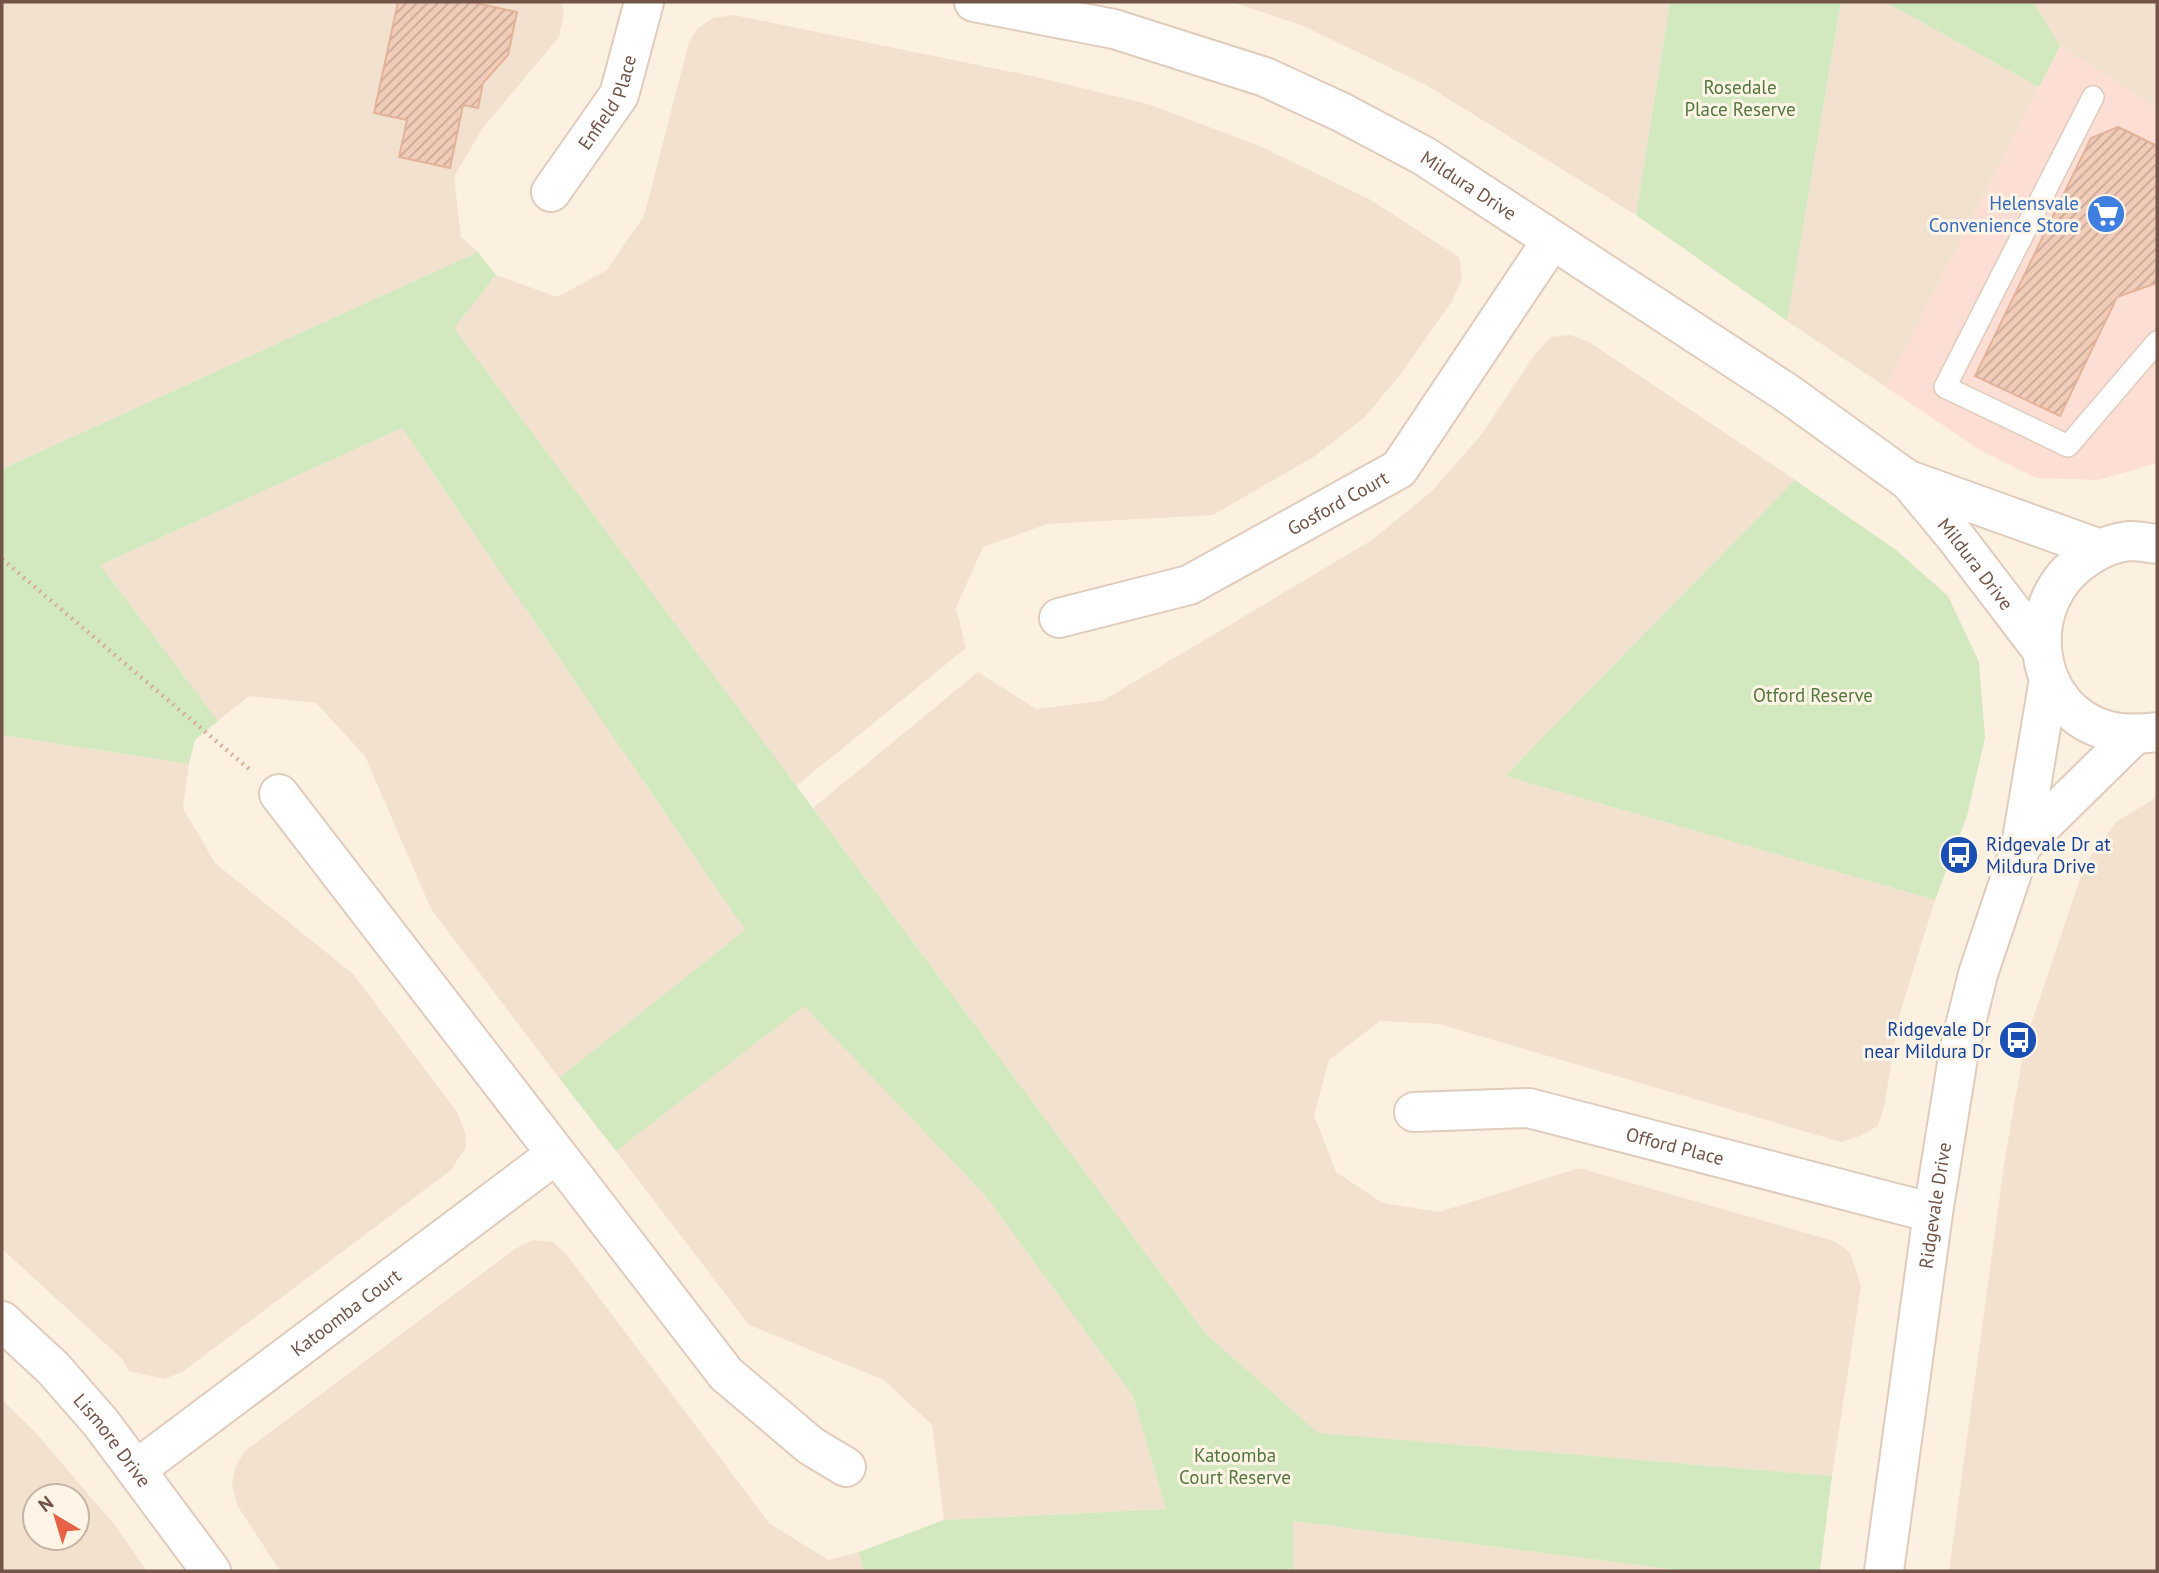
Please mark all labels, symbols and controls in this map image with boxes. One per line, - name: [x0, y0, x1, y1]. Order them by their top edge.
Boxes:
- street label: Enfield Place: [573, 52, 641, 154]
- park label: Rosedale Place Reserve: [1684, 75, 1796, 121]
- street label: Mildura Drive: [1416, 145, 1521, 225]
- place label: Helensvale Convenience Store: [1929, 191, 2079, 237]
- supermarket icon: Helensvale Convenience Store: [2085, 193, 2127, 235]
- street label: Gosford Court: [1283, 465, 1393, 540]
- street label: Mildura Drive: [1933, 513, 2019, 615]
- park label: Otford Reserve: [1753, 683, 1873, 707]
- place label: Ridgevale Dr at Mildura Drive: [1986, 832, 2111, 878]
- bus stop icon: Ridgevale Dr at Mildura Drive: [1938, 834, 1980, 876]
- place label: Ridgevale Dr near Mildura Dr: [1864, 1017, 1992, 1063]
- bus stop icon: Ridgevale Dr near Mildura Dr: [1997, 1019, 2039, 1061]
- street label: Offord Place: [1624, 1122, 1727, 1170]
- street label: Ridgevale Drive: [1913, 1141, 1956, 1270]
- street label: Katoomba Court: [286, 1263, 406, 1361]
- street label: Lismore Drive: [69, 1388, 156, 1492]
- park label: Katoomba Court Reserve: [1179, 1443, 1291, 1489]
- north arrow: [21, 1482, 91, 1552]
- text: N: [33, 1490, 58, 1517]

